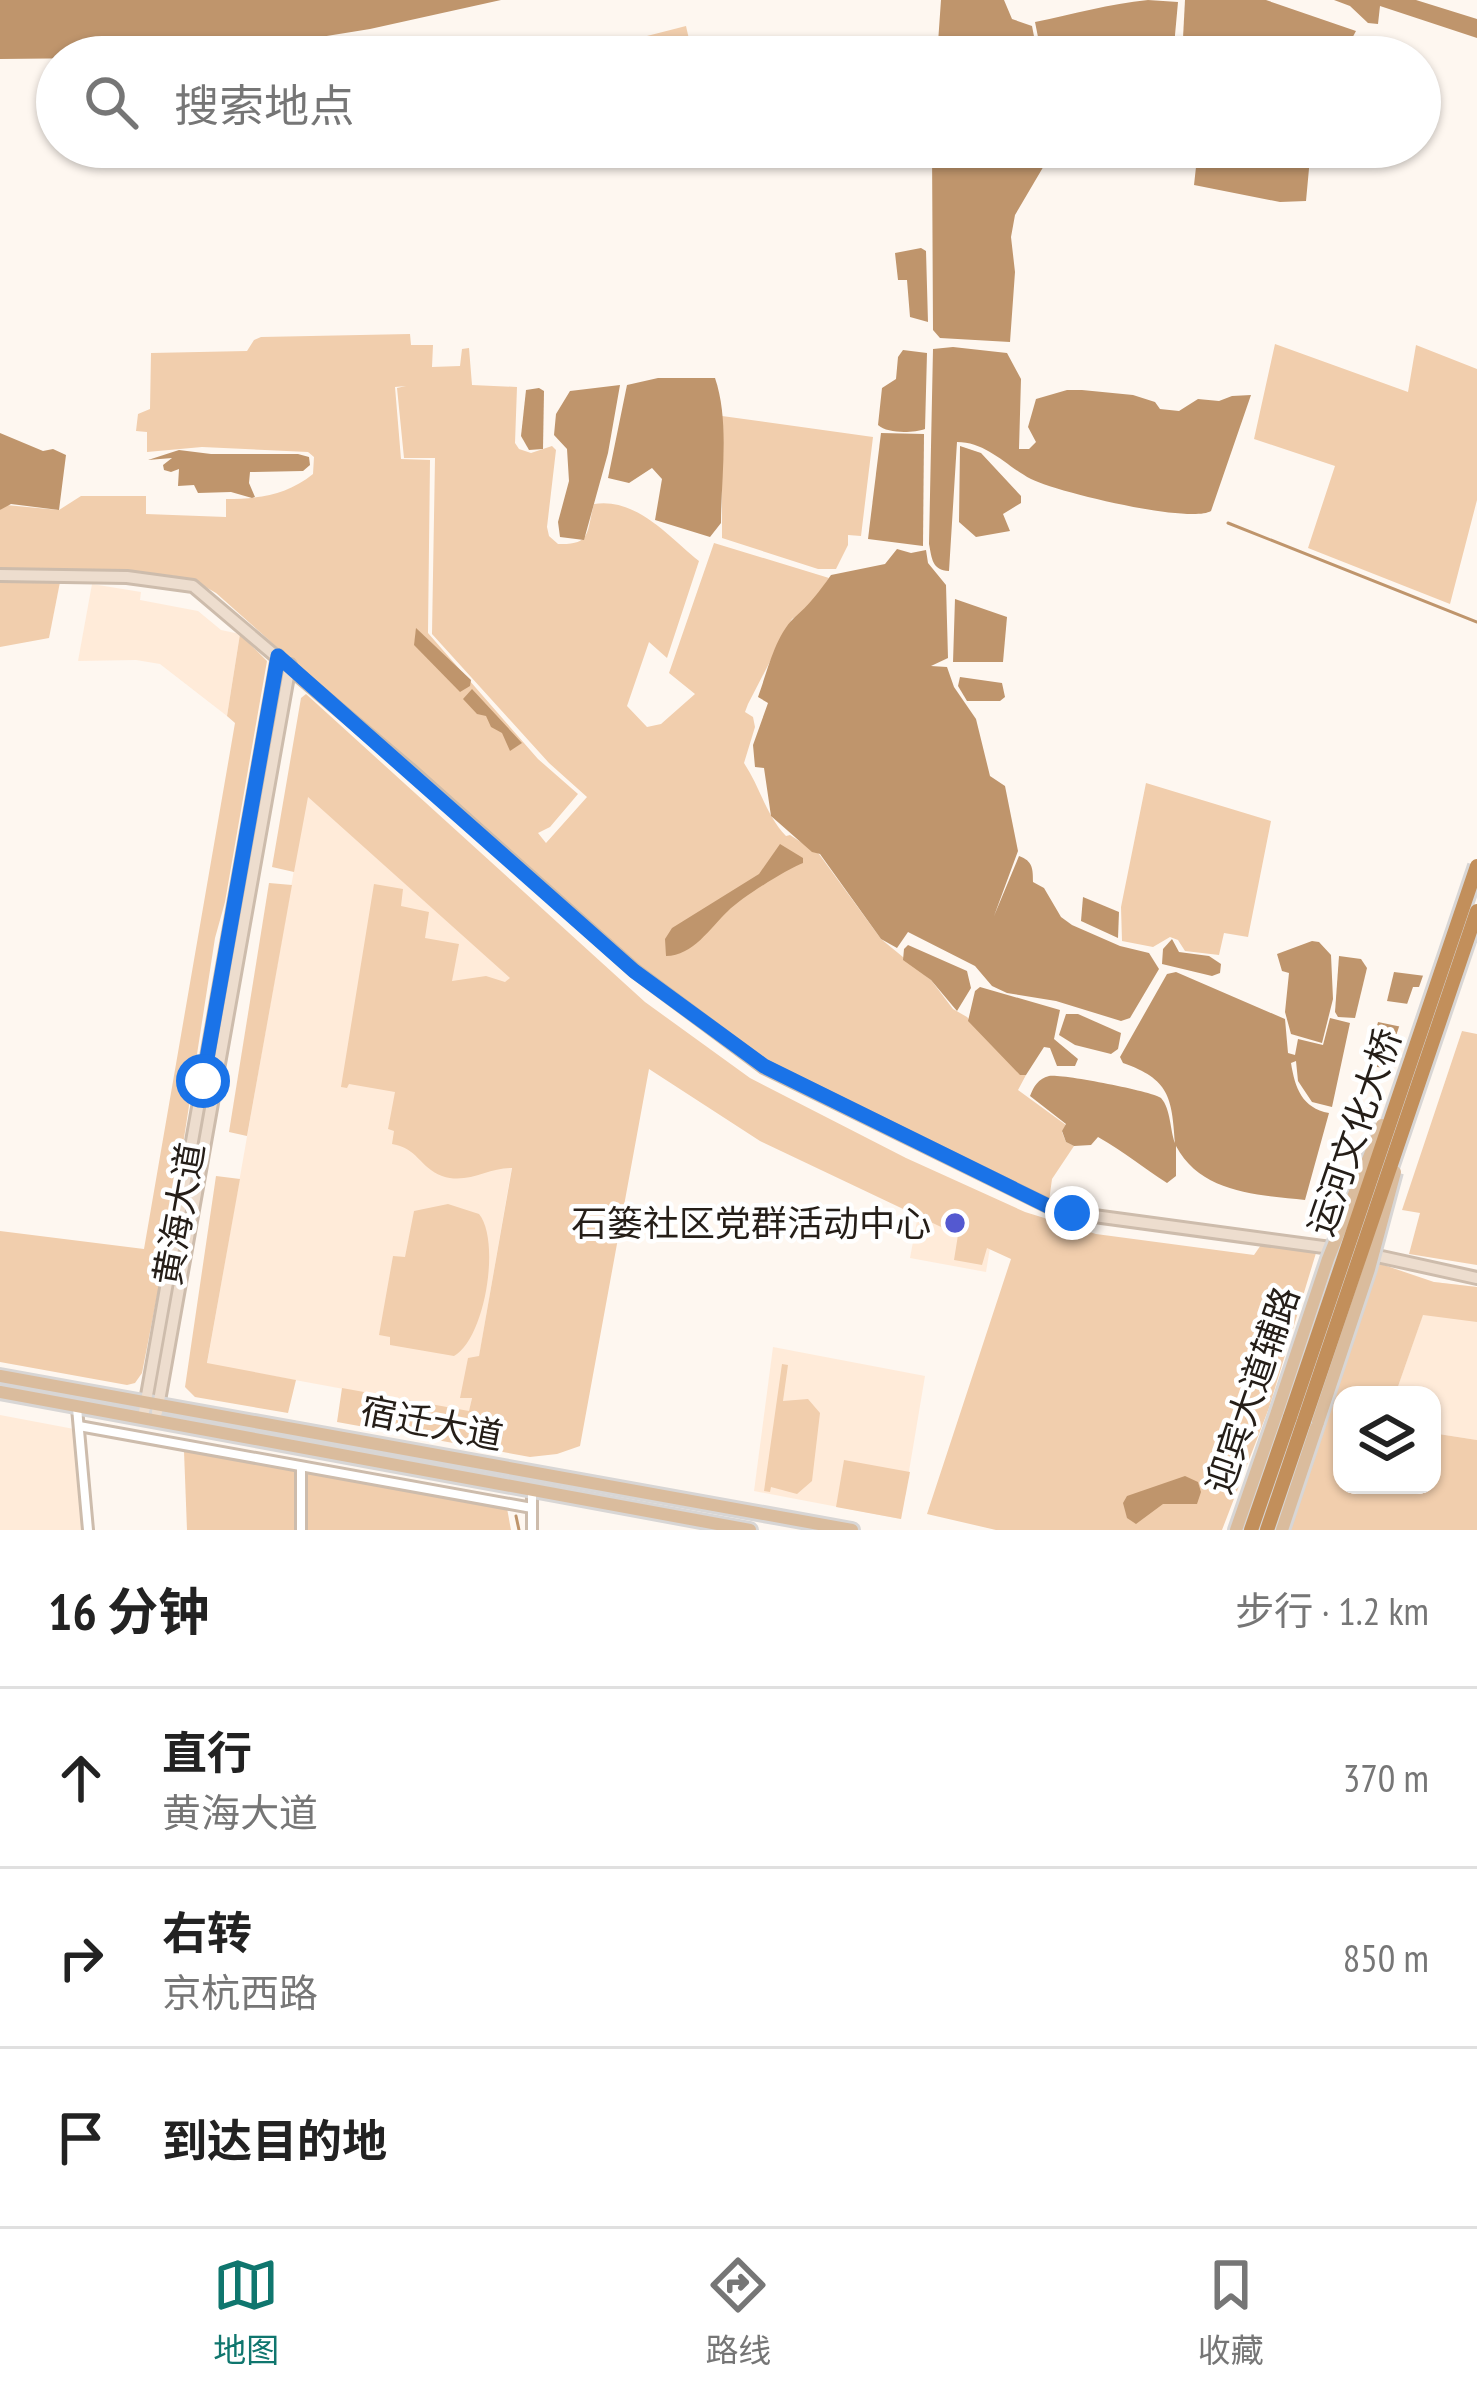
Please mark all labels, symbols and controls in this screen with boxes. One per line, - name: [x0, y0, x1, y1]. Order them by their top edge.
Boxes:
- search box: [36, 36, 1441, 168]
- icon: search: [78, 69, 144, 135]
- text: 搜索地点: [174, 76, 354, 134]
- street label: 运河文化大桥: [1296, 1022, 1411, 1242]
- route start: [176, 1054, 230, 1108]
- street label: 黄海大道: [143, 1139, 214, 1289]
- route end: [1045, 1186, 1099, 1240]
- place label: 石篓社区党群活动中心: [571, 1199, 931, 1246]
- marker: 石篓社区党群活动中心: [942, 1210, 968, 1236]
- street label: 迎宾大道辅路: [1194, 1280, 1309, 1500]
- street label: 宿迁大道: [357, 1386, 507, 1459]
- map controls: [1333, 1386, 1441, 1494]
- button: layers: [1333, 1386, 1441, 1494]
- text: 16 分钟: [48, 1578, 209, 1644]
- text: 步行 · 1.2 km: [1235, 1585, 1429, 1636]
- text: 直行: [162, 1723, 252, 1781]
- icon: ahead: [48, 1745, 114, 1811]
- text: 370 m: [1343, 1752, 1429, 1803]
- text: 黄海大道: [162, 1787, 318, 1838]
- text: 右转: [162, 1903, 252, 1961]
- icon: right: [48, 1925, 114, 1991]
- text: 850 m: [1343, 1932, 1429, 1983]
- text: 京杭西路: [162, 1967, 318, 2018]
- icon: arrive: [48, 2105, 114, 2171]
- text: 到达目的地: [162, 2111, 387, 2169]
- tab: 地图: [213, 2252, 279, 2372]
- tab: 路线: [705, 2252, 771, 2372]
- tab: 收藏: [1198, 2252, 1264, 2372]

